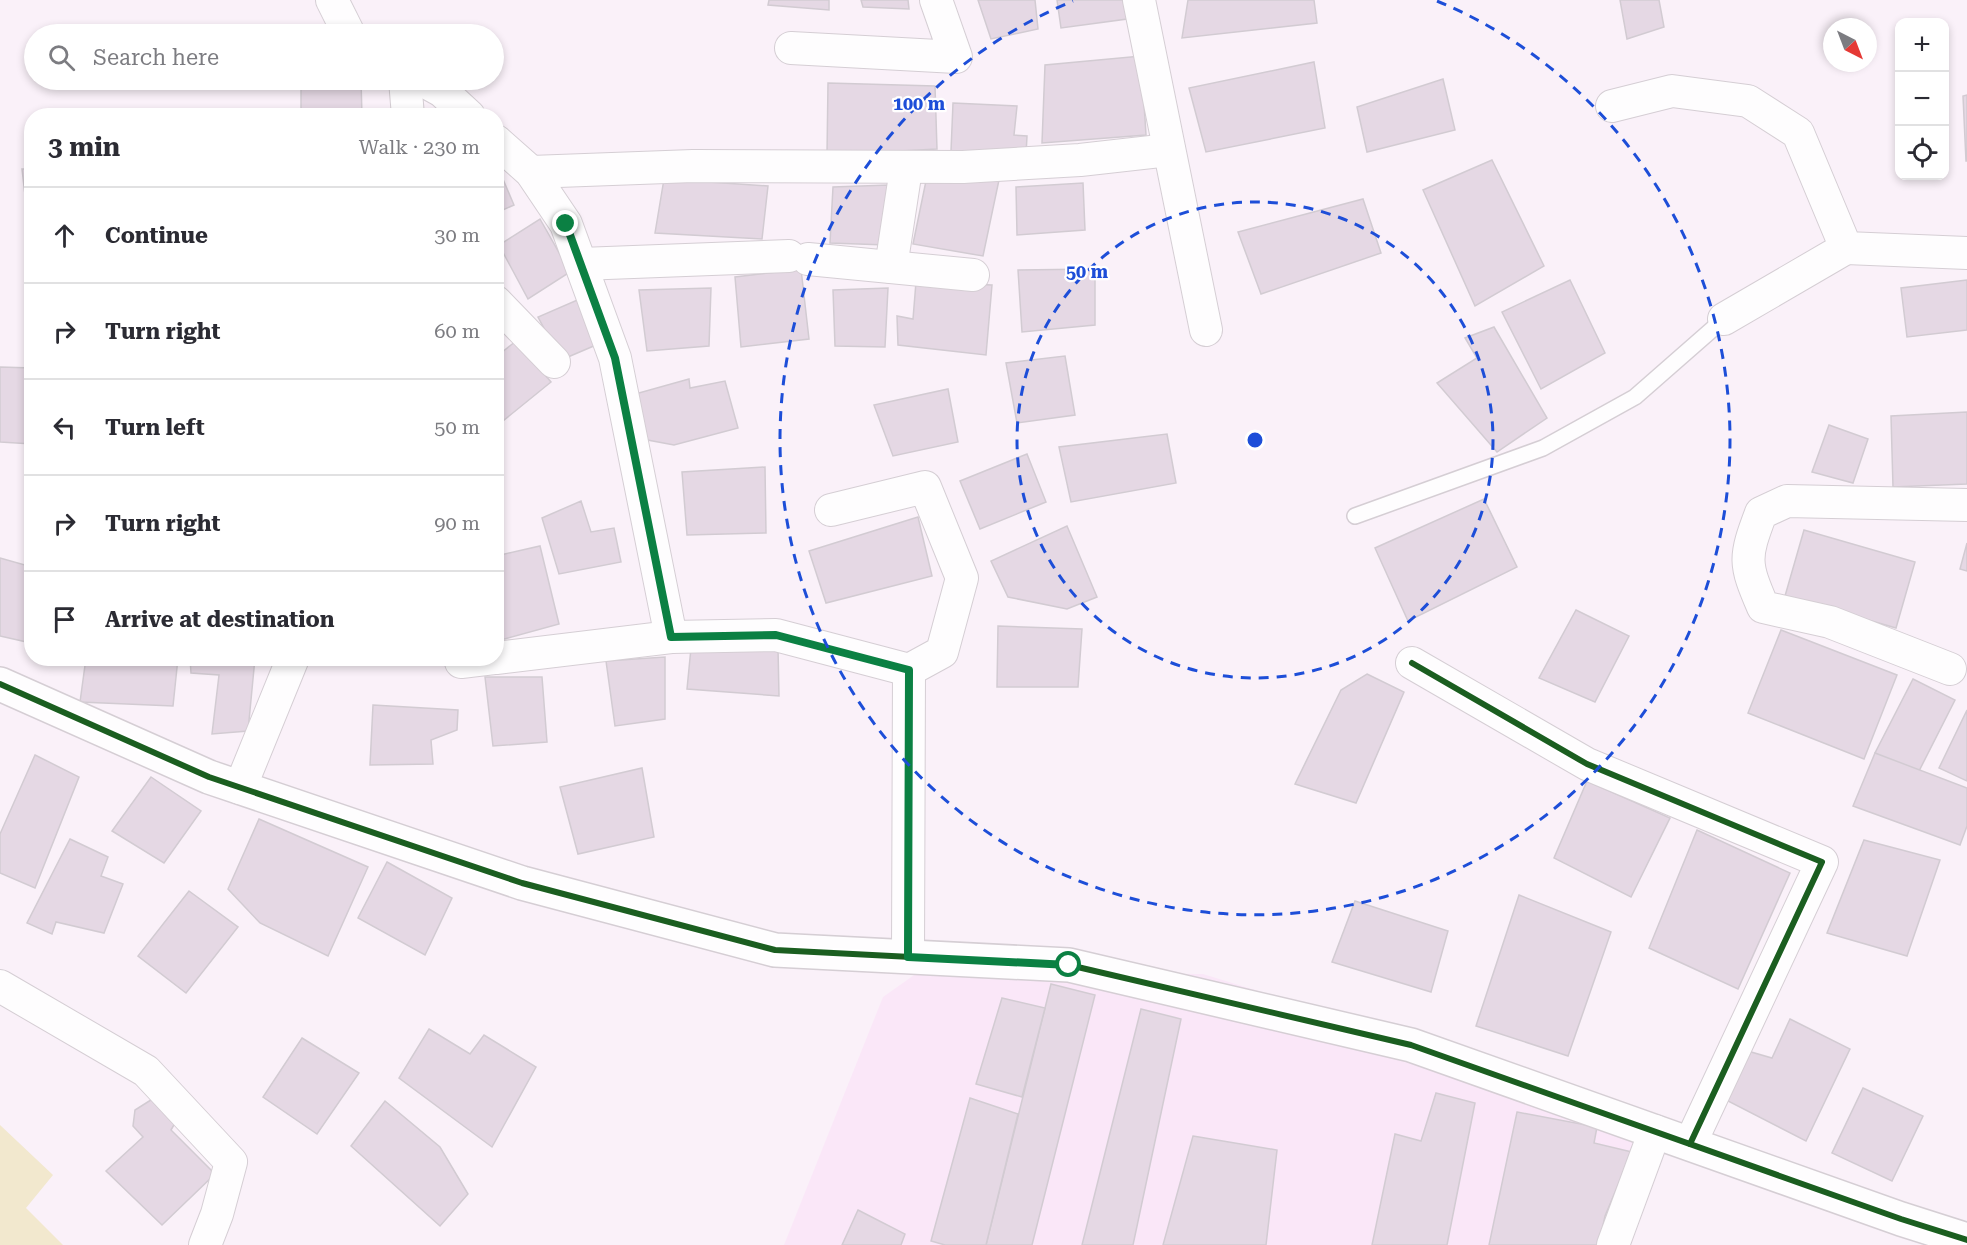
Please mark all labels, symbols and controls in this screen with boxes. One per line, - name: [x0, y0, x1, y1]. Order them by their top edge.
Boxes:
- north arrow: [1823, 18, 1877, 72]
- map controls: [1895, 18, 1949, 180]
- button: +: [1895, 18, 1949, 72]
- search box: [24, 24, 504, 90]
- icon: search: [45, 41, 78, 74]
- text: Search here: [93, 45, 219, 70]
- button: −: [1895, 72, 1949, 126]
- text: 100 m: [893, 93, 946, 114]
- button: locate: [1895, 126, 1949, 180]
- text: 3 min: [48, 132, 120, 162]
- text: Walk · 230 m: [359, 135, 480, 159]
- route end: [552, 210, 578, 236]
- icon: ahead: [48, 219, 81, 252]
- text: Continue: [105, 223, 208, 248]
- text: 30 m: [434, 223, 480, 247]
- text: 50 m: [1066, 261, 1109, 282]
- icon: right: [48, 315, 81, 348]
- text: Turn right: [105, 319, 220, 344]
- text: 60 m: [434, 319, 480, 343]
- icon: left: [48, 411, 81, 444]
- text: Turn left: [105, 415, 205, 440]
- text: 50 m: [434, 415, 480, 439]
- centre of rings: [1245, 430, 1265, 450]
- icon: right: [48, 507, 81, 540]
- text: Turn right: [105, 511, 220, 536]
- text: 90 m: [434, 511, 480, 535]
- icon: arrive: [48, 603, 81, 636]
- text: Arrive at destination: [105, 607, 334, 632]
- route start: [1055, 951, 1081, 977]

